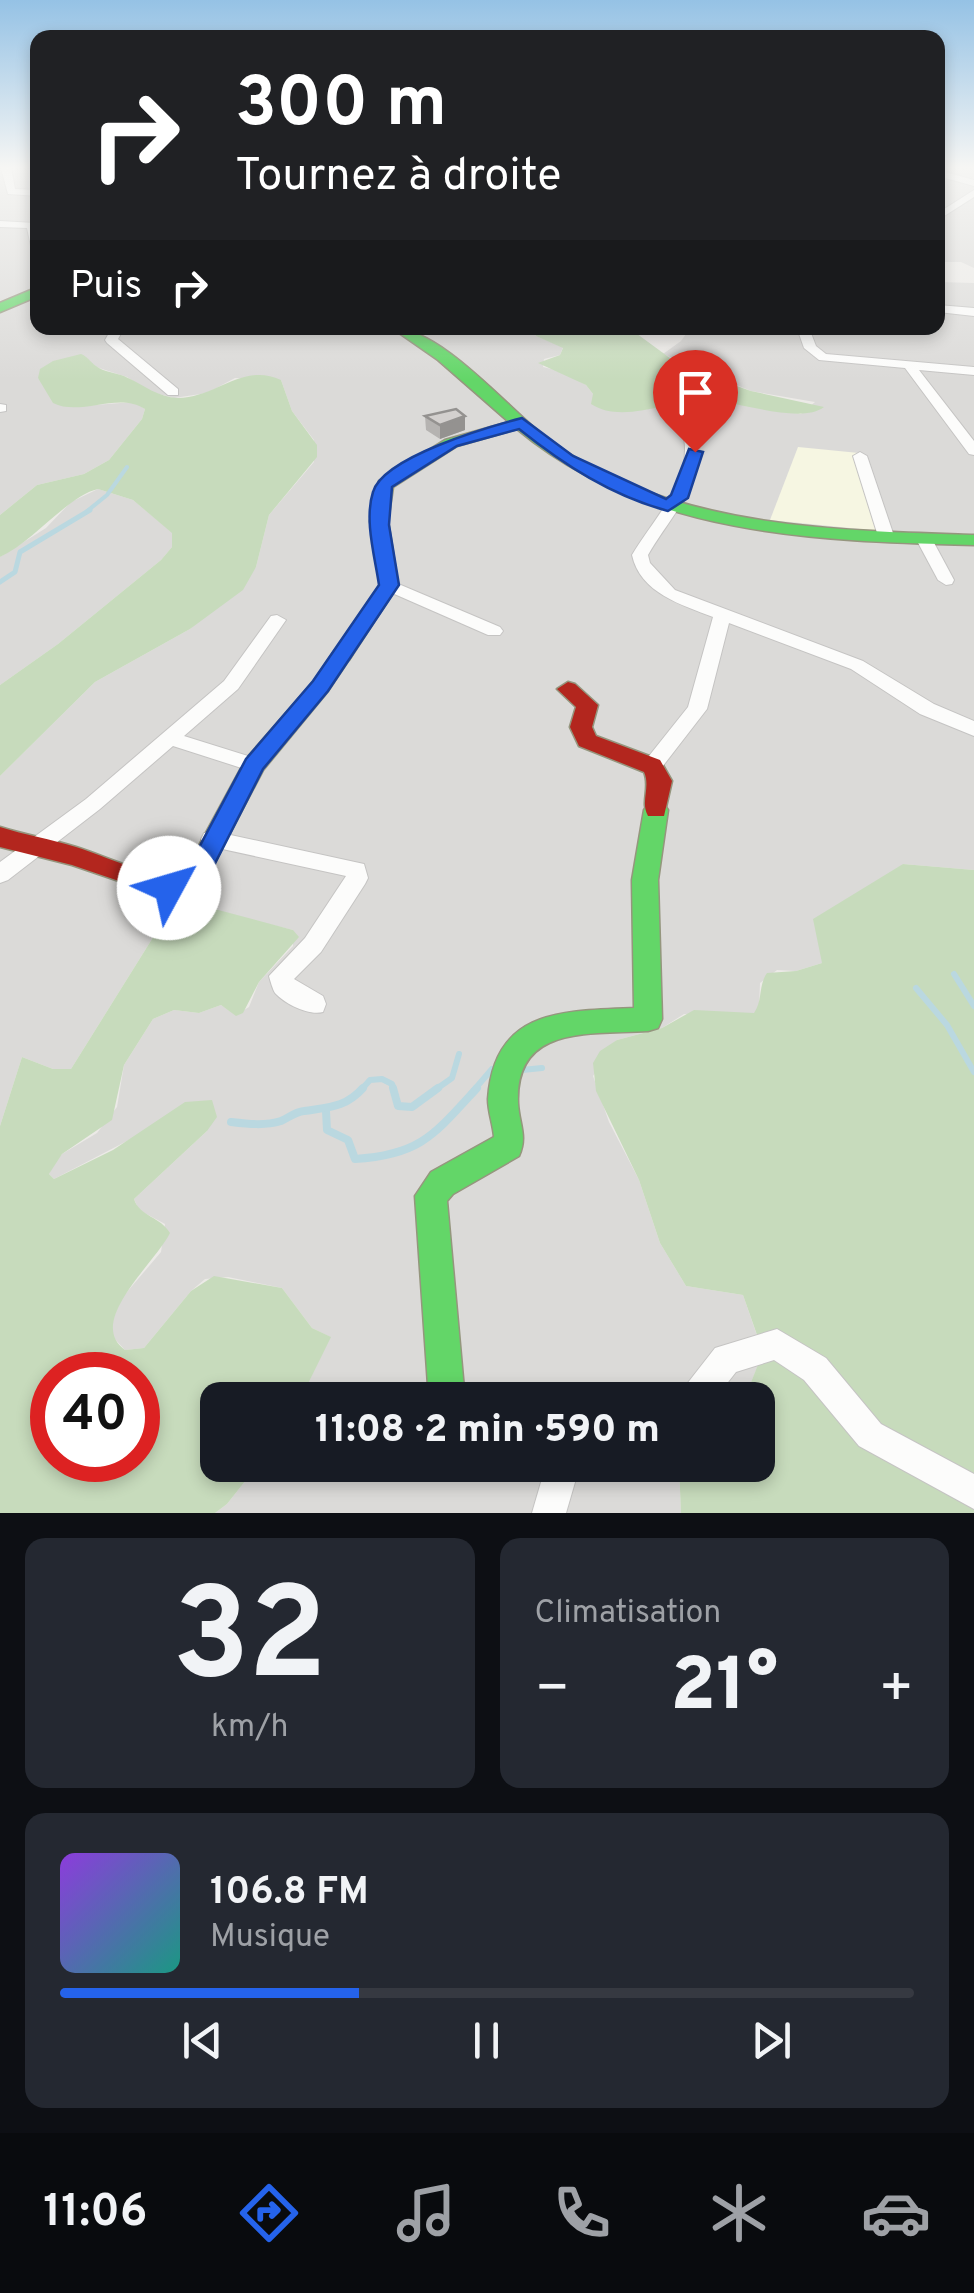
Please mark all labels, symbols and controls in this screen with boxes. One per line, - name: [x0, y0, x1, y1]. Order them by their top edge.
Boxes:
- text: 300 m: [235, 62, 447, 151]
- icon: right: [70, 70, 200, 200]
- text: Tournez à droite: [235, 149, 562, 206]
- icon: right: [162, 260, 217, 315]
- text: Puis: [70, 263, 142, 312]
- pin: [653, 350, 738, 453]
- icon: arrive: [668, 365, 723, 420]
- position arrow: [117, 836, 221, 940]
- speed limit sign: 40: [30, 1352, 160, 1482]
- text: 11:08 · 2 min · 590 m: [315, 1407, 660, 1456]
- text: 32: [172, 1560, 327, 1725]
- text: Climatisation: [535, 1594, 721, 1634]
- text: 21°: [670, 1642, 778, 1737]
- text: −: [535, 1656, 570, 1726]
- text: +: [879, 1656, 914, 1726]
- text: km/h: [211, 1708, 289, 1748]
- text: 106.8 FM: [210, 1869, 369, 1918]
- text: Musique: [210, 1918, 330, 1958]
- icon: previous: [175, 2013, 230, 2068]
- icon: pause: [459, 2013, 514, 2068]
- icon: next: [744, 2013, 799, 2068]
- icon: directions: [234, 2178, 304, 2248]
- icon: music: [391, 2178, 461, 2248]
- icon: phone: [547, 2178, 617, 2248]
- icon: climate: [704, 2178, 774, 2248]
- icon: car: [861, 2178, 931, 2248]
- text: 11:06: [43, 2185, 148, 2242]

